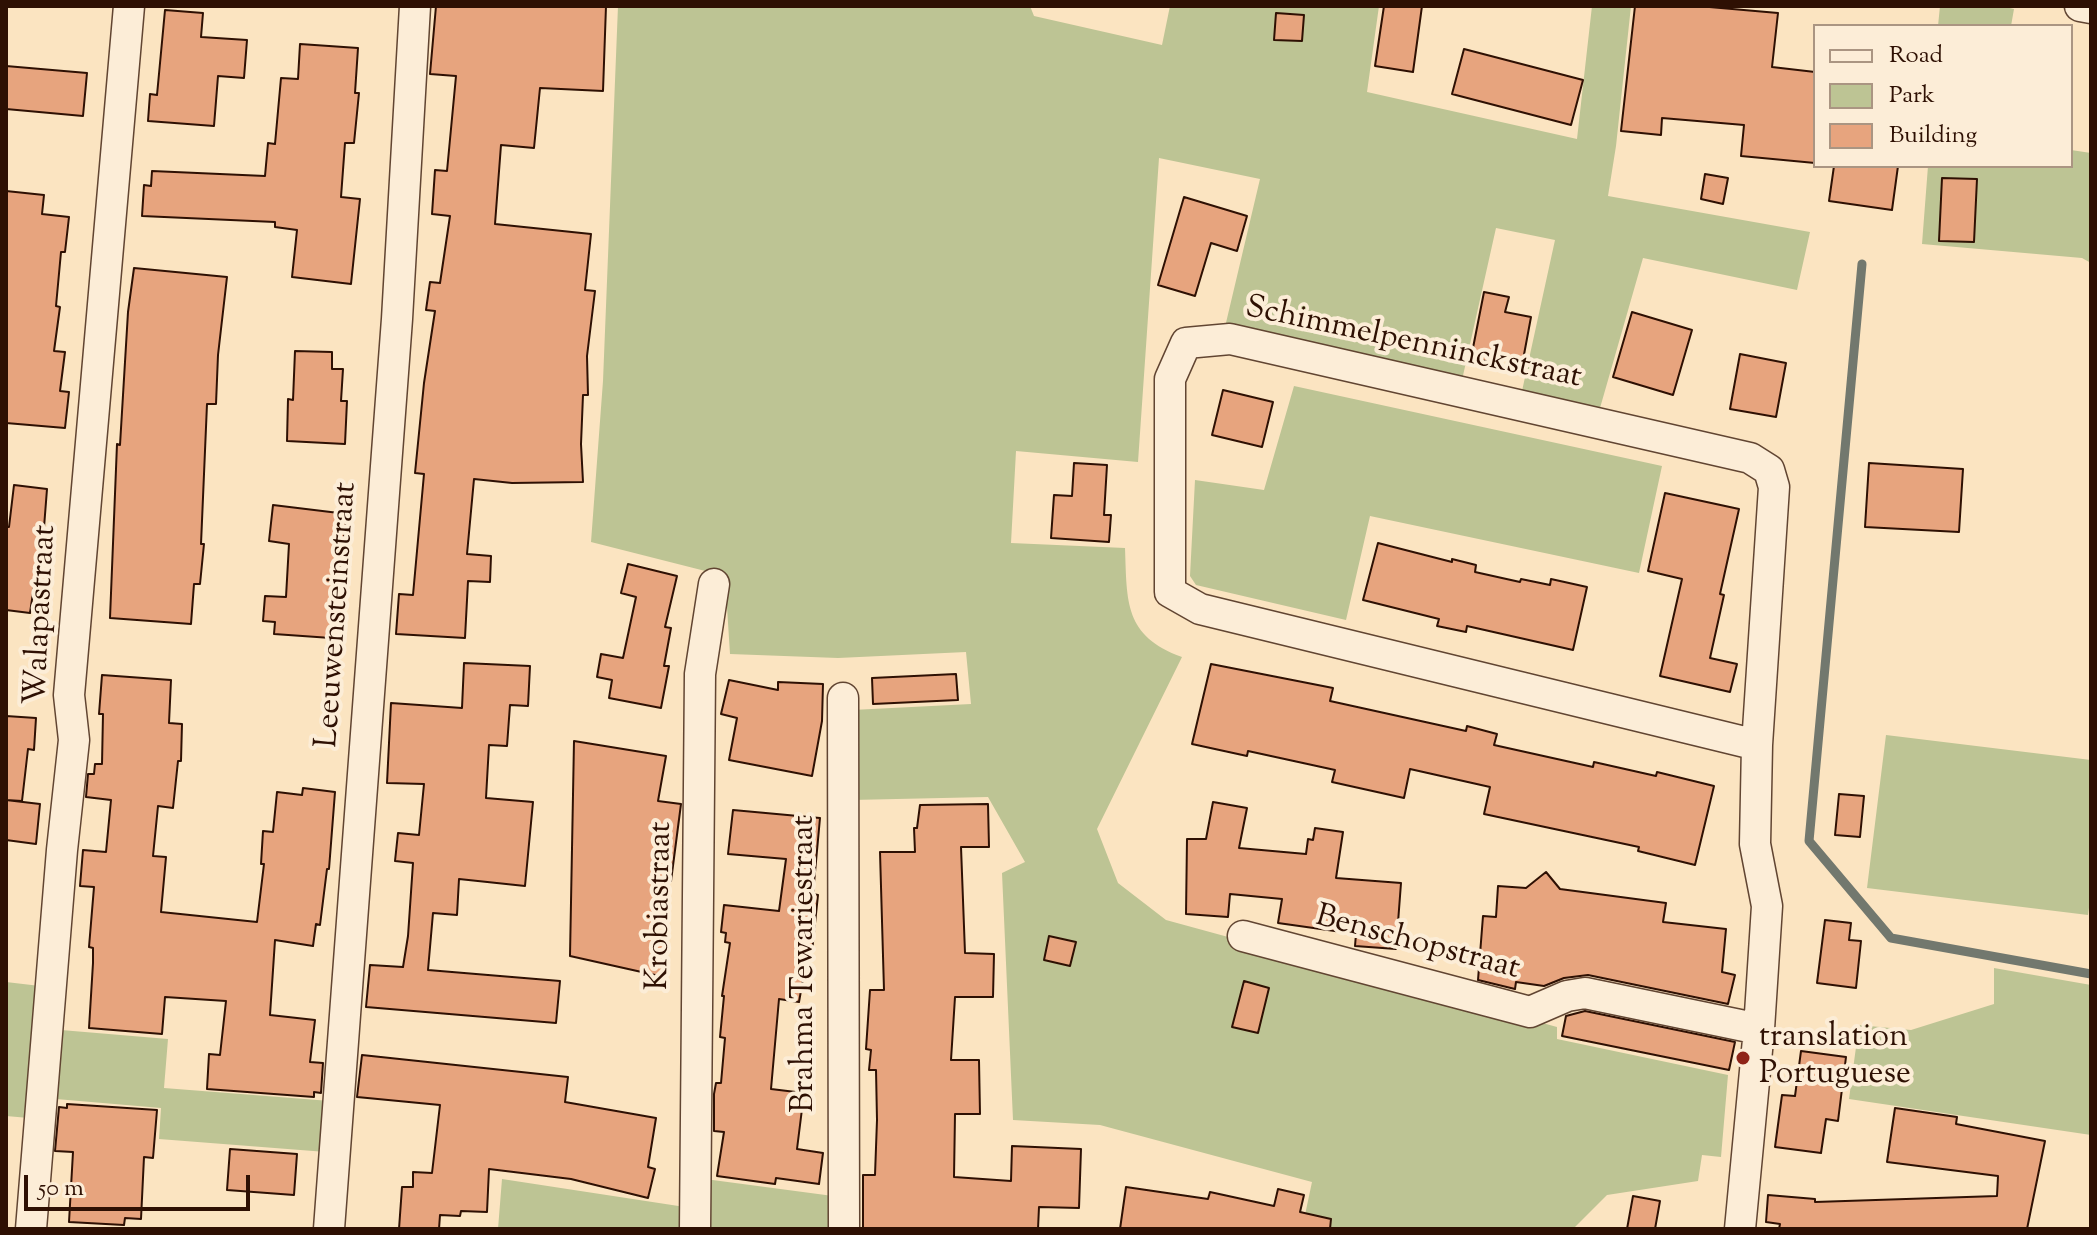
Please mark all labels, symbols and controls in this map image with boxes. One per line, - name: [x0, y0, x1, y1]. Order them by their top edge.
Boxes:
- legend: [1813, 24, 2073, 168]
- text: Road: [1889, 39, 1943, 73]
- text: Park: [1889, 79, 1935, 113]
- text: Building: [1889, 119, 1977, 153]
- street label: Schimmelpenninckstraat: [1241, 291, 1585, 399]
- street label: Leeuwensteinstraat: [311, 481, 367, 749]
- street label: Walapastraat: [19, 524, 67, 706]
- street label: Brahma Tewariestraat: [788, 815, 826, 1113]
- street label: Krobiastraat: [641, 821, 683, 991]
- street label: Benschopstraat: [1311, 899, 1523, 991]
- place label: translation Portuguese: [1759, 1021, 1911, 1096]
- marker: translation Portuguese: [1734, 1049, 1752, 1067]
- scale bar: [28, 1159, 254, 1209]
- text: 50 m: [38, 1172, 84, 1206]

